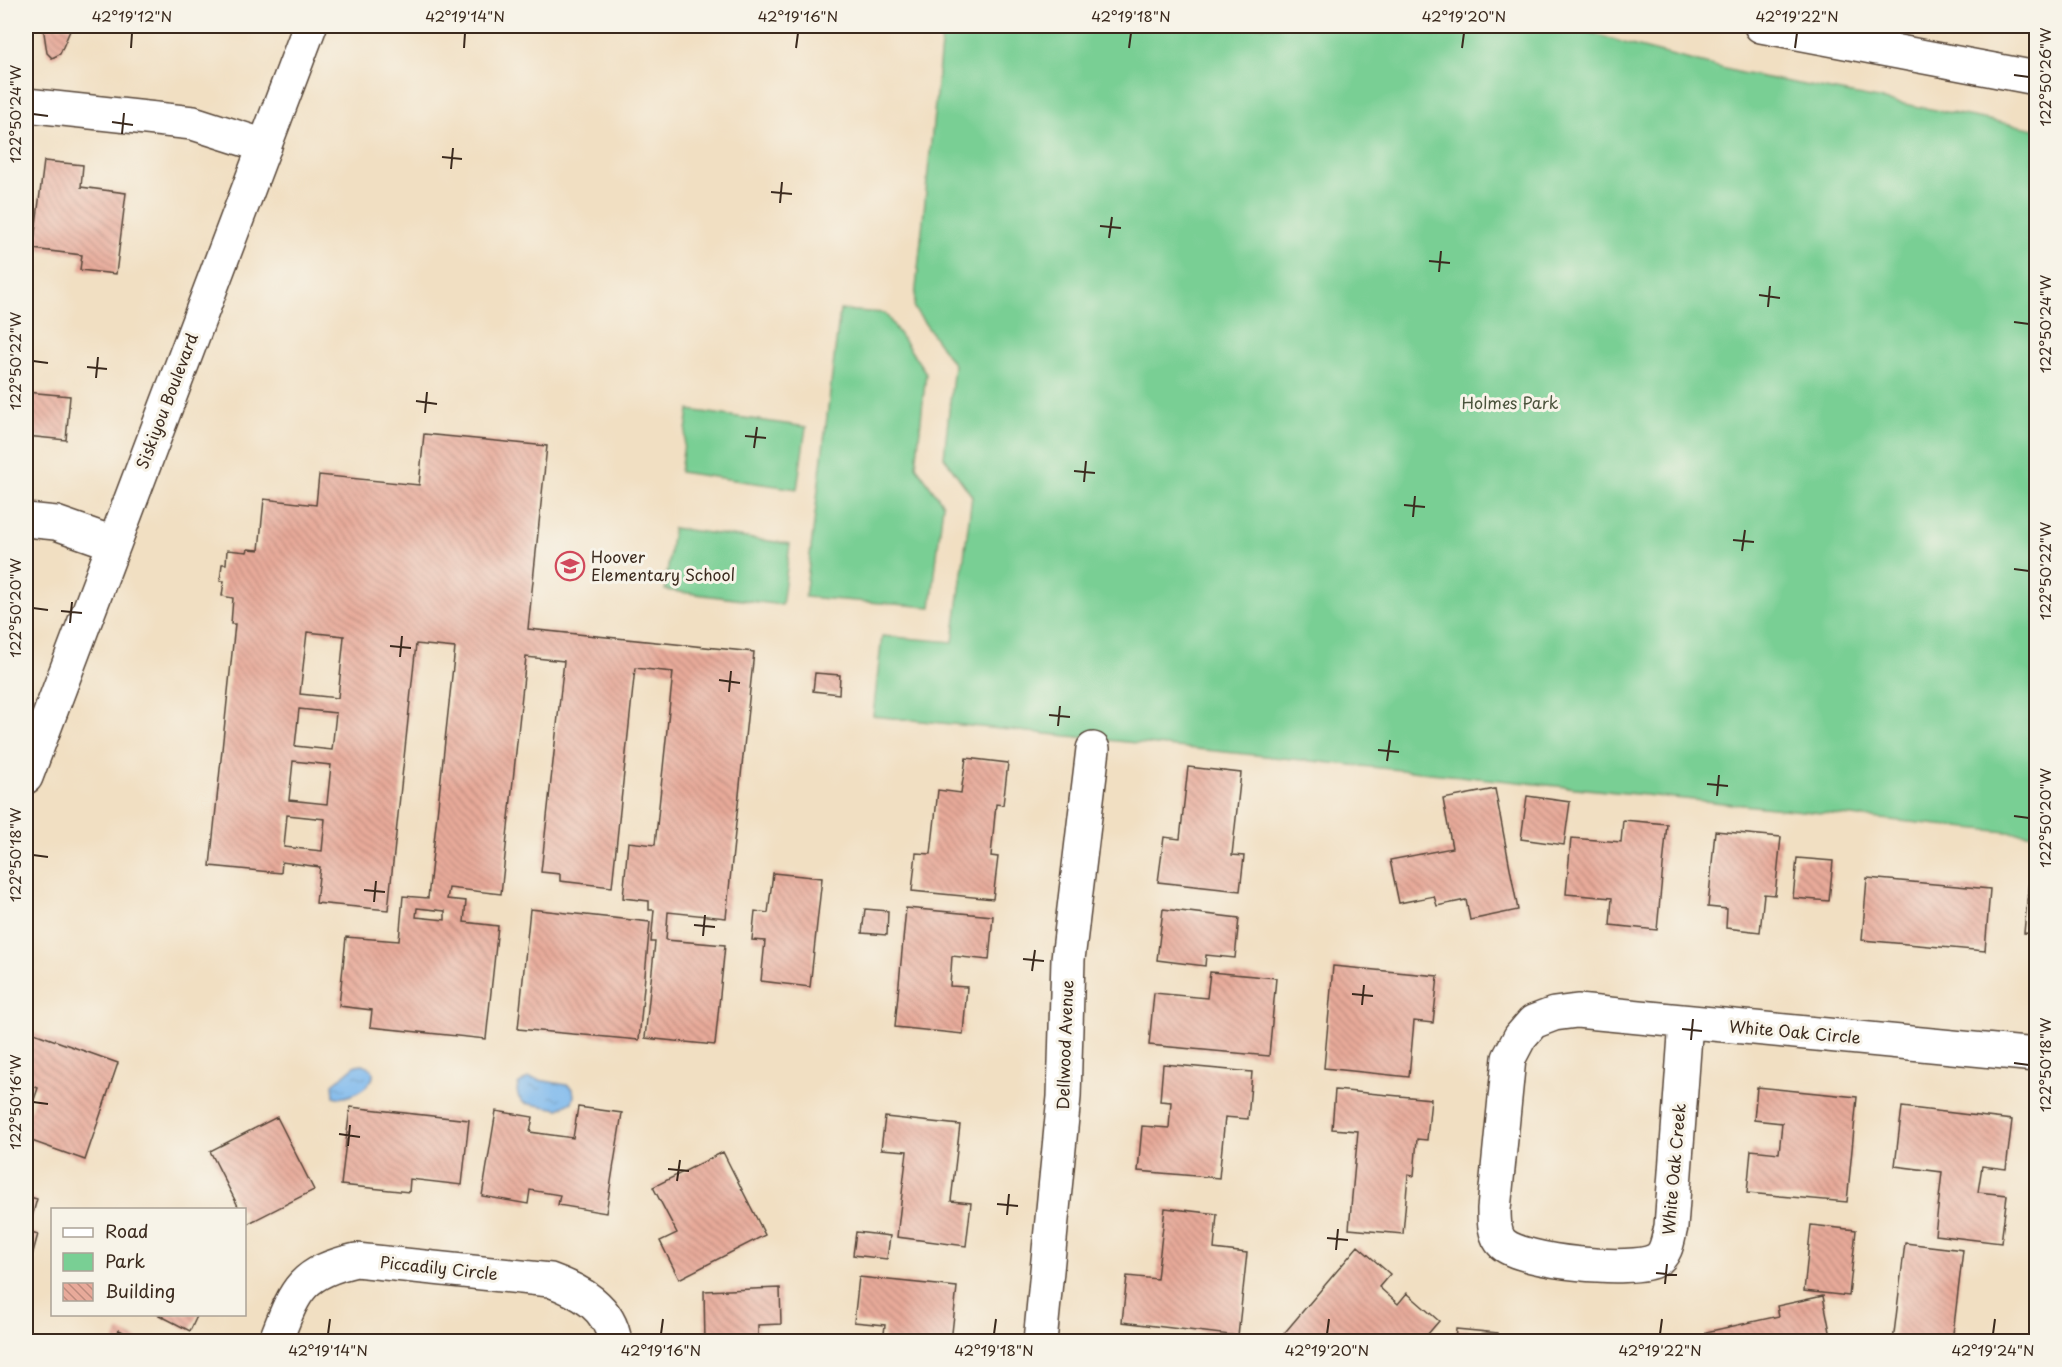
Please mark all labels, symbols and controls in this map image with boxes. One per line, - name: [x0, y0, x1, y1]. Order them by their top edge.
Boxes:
- text: 42°19'12"N: [92, 4, 172, 27]
- text: 42°19'14"N: [425, 4, 505, 27]
- text: 42°19'16"N: [758, 4, 838, 27]
- text: 42°19'18"N: [1091, 4, 1171, 27]
- text: 42°19'20"N: [1422, 4, 1506, 27]
- text: 42°19'22"N: [1755, 4, 1839, 27]
- text: 122°50'26"W: [2033, 27, 2056, 126]
- text: 122°50'24"W: [3, 64, 26, 163]
- text: 122°50'24"W: [2033, 274, 2056, 373]
- text: 122°50'22"W: [3, 311, 26, 410]
- street label: Siskiyou Boulevard: [129, 329, 203, 472]
- park label: Holmes Park: [1461, 390, 1559, 414]
- text: 122°50'22"W: [2033, 521, 2056, 620]
- place label: Hoover Elementary School: [591, 544, 735, 586]
- school or university icon: Hoover Elementary School: [554, 550, 586, 582]
- text: 122°50'20"W: [3, 558, 26, 658]
- text: 122°50'20"W: [2033, 768, 2056, 868]
- text: 122°50'18"W: [3, 807, 26, 902]
- street label: Dellwood Avenue: [1050, 979, 1078, 1110]
- street label: White Oak Circle: [1728, 1013, 1862, 1049]
- text: 122°50'18"W: [2033, 1017, 2056, 1112]
- text: 122°50'16"W: [3, 1054, 26, 1150]
- street label: White Oak Creek: [1655, 1102, 1691, 1236]
- legend: [51, 1208, 246, 1316]
- text: Road: [105, 1217, 149, 1244]
- text: Park: [105, 1247, 145, 1274]
- street label: Piccadily Circle: [379, 1249, 499, 1285]
- text: Building: [105, 1277, 175, 1304]
- text: 42°19'14"N: [288, 1338, 368, 1361]
- text: 42°19'16"N: [621, 1338, 701, 1361]
- text: 42°19'18"N: [954, 1338, 1034, 1361]
- text: 42°19'20"N: [1285, 1338, 1369, 1361]
- text: 42°19'22"N: [1618, 1338, 1702, 1361]
- text: 42°19'24"N: [1951, 1338, 2035, 1361]

